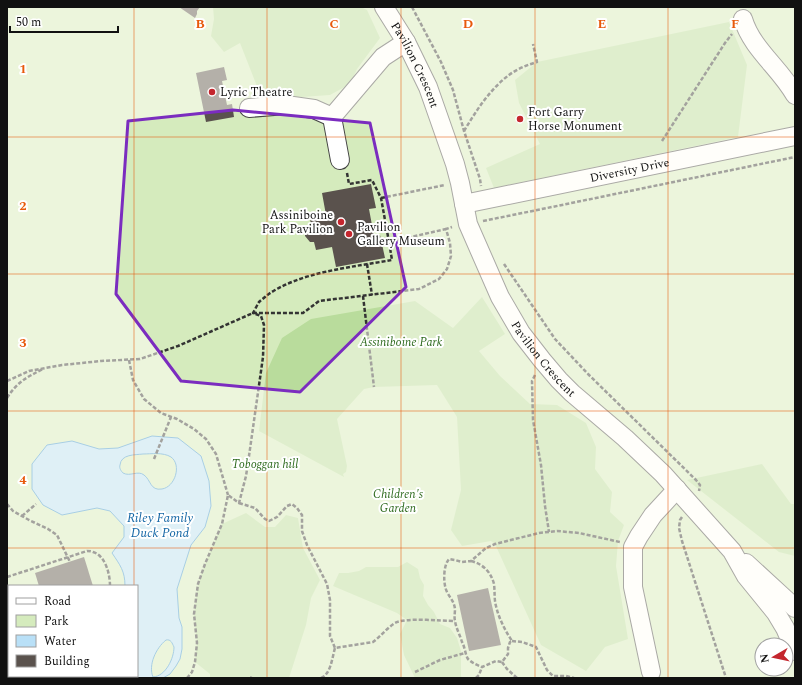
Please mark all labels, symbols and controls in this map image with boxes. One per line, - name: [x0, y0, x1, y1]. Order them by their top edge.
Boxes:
- scale bar: [10, 8, 118, 34]
- text: 50 m: [16, 13, 41, 32]
- text: B: [195, 14, 205, 34]
- text: C: [329, 14, 339, 34]
- text: D: [463, 14, 473, 34]
- text: E: [598, 14, 607, 34]
- text: F: [731, 14, 739, 34]
- street label: Pavilion Crescent: [386, 18, 444, 110]
- text: 1: [19, 59, 27, 79]
- place label: Lyric Theatre: [220, 83, 292, 102]
- marker: Lyric Theatre: [207, 87, 217, 97]
- place label: Fort Garry Horse Monument: [528, 103, 622, 136]
- marker: Fort Garry Horse Monument: [515, 114, 525, 124]
- street label: Diversity Drive: [588, 153, 671, 187]
- text: 2: [19, 196, 27, 216]
- place label: Assiniboine Park Pavilion: [262, 206, 333, 239]
- marker: Assiniboine Park Pavilion: [336, 217, 346, 227]
- place label: Pavilion Gallery Museum: [357, 218, 445, 251]
- marker: Pavilion Gallery Museum: [344, 229, 354, 239]
- street label: Pavilion Crescent: [506, 317, 580, 402]
- text: 3: [19, 333, 27, 353]
- park label: Assiniboine Park: [359, 333, 443, 352]
- park label: Toboggan hill: [232, 455, 298, 474]
- text: 4: [19, 470, 27, 490]
- park label: Children's Garden: [373, 485, 424, 518]
- water label: Riley Family Duck Pond: [127, 508, 193, 543]
- legend: [8, 585, 138, 677]
- text: Road: [44, 592, 71, 611]
- text: Park: [44, 612, 69, 631]
- text: Water: [44, 632, 76, 651]
- north arrow: [754, 637, 794, 677]
- text: Building: [44, 652, 90, 671]
- text: N: [756, 653, 774, 664]

